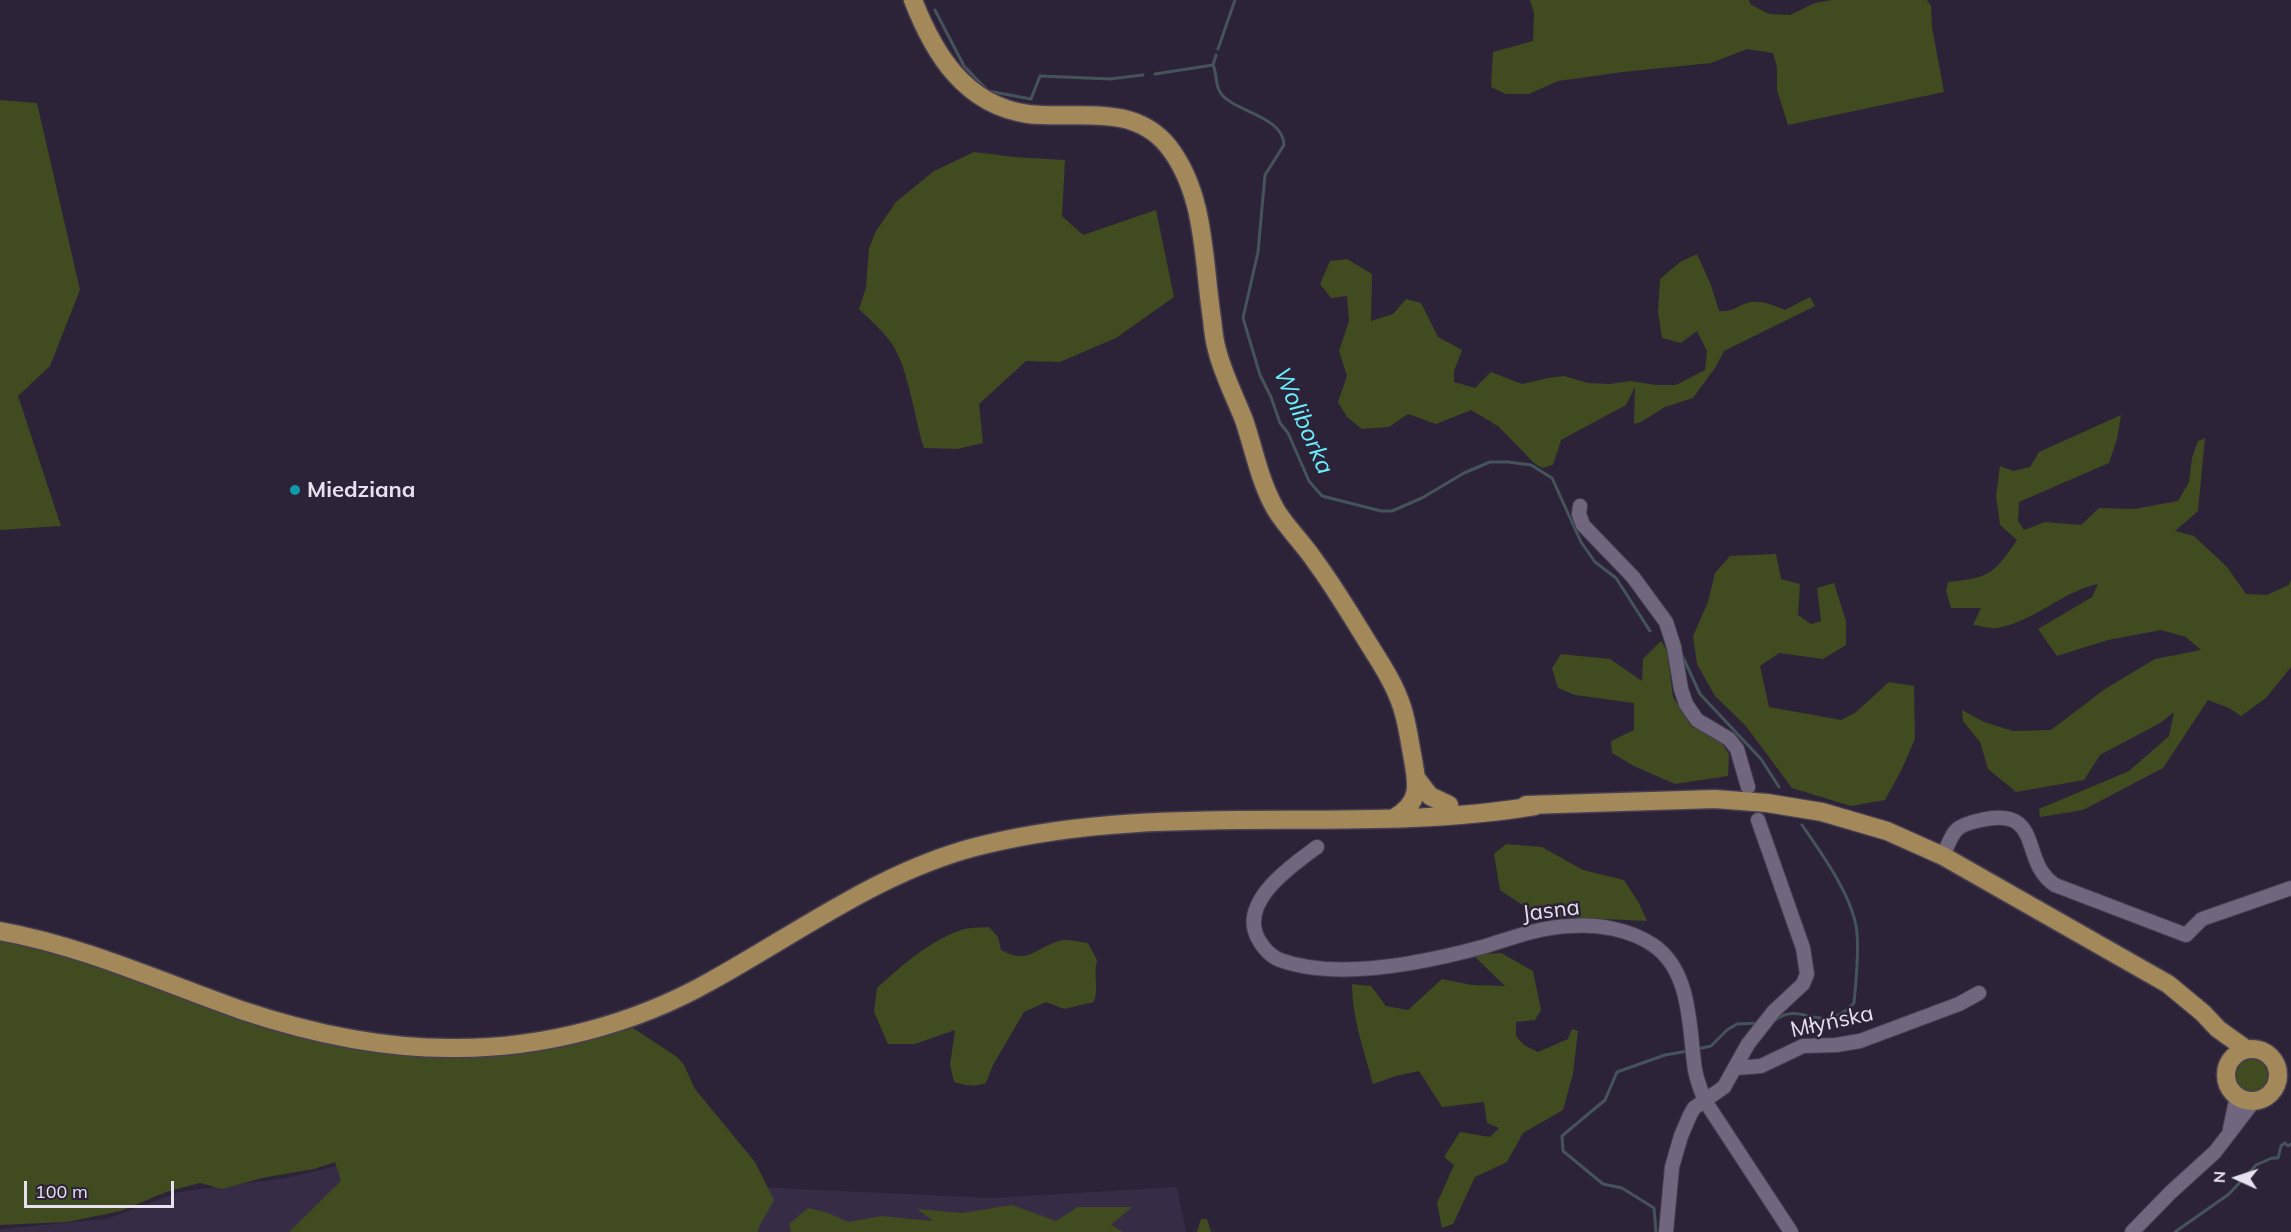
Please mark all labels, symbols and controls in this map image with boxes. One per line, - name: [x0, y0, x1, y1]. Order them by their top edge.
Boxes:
- water label: Woliborka: [1267, 363, 1339, 479]
- place label: Miedziana: [307, 477, 415, 503]
- marker: Miedziana: [288, 483, 302, 497]
- street label: Jasna: [1521, 894, 1581, 928]
- street label: Młyńska: [1788, 1000, 1876, 1044]
- north arrow: [2207, 1148, 2267, 1208]
- scale bar: [27, 1169, 177, 1207]
- text: N: [2209, 1170, 2229, 1184]
- text: 100 m: [35, 1180, 88, 1203]

